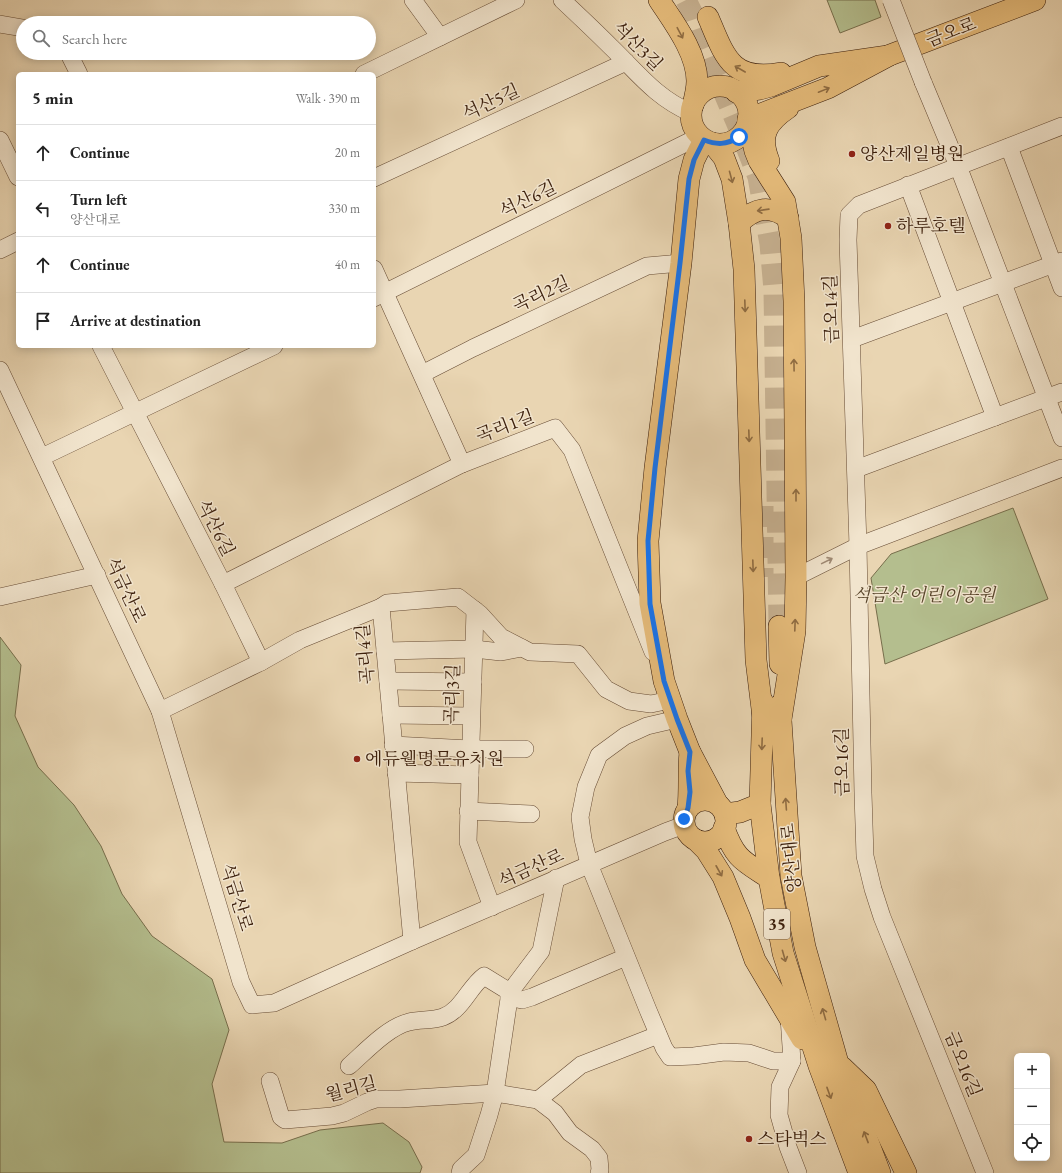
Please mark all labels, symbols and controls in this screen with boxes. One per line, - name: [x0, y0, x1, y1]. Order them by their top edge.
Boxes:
- street label: 금오로: [922, 11, 979, 52]
- search box: [16, 16, 376, 60]
- street label: 석산3길: [609, 16, 668, 75]
- icon: search: [30, 27, 52, 49]
- one-way arrow: [677, 27, 684, 39]
- text: Search here: [62, 29, 127, 48]
- one-way arrow: [734, 64, 746, 72]
- street label: 석산5길: [458, 78, 523, 125]
- one-way arrow: [817, 86, 829, 93]
- text: 5 min: [32, 87, 73, 109]
- text: Walk · 390 m: [296, 90, 360, 107]
- route start: [730, 128, 748, 146]
- icon: ahead: [32, 142, 54, 164]
- place label: 양산제일병원: [860, 142, 964, 165]
- text: Continue: [70, 143, 130, 162]
- text: 20 m: [335, 144, 360, 161]
- marker: 양산제일병원: [847, 149, 857, 159]
- one-way arrow: [728, 170, 736, 183]
- street label: 석산6길: [495, 175, 560, 222]
- text: Turn left: [70, 190, 127, 209]
- icon: left: [32, 198, 54, 220]
- text: 330 m: [329, 200, 360, 217]
- one-way arrow: [757, 206, 770, 214]
- text: 양산대로: [70, 211, 120, 228]
- place label: 하루호텔: [896, 214, 966, 237]
- marker: 하루호텔: [883, 221, 893, 231]
- icon: ahead: [32, 254, 54, 276]
- text: Continue: [70, 255, 130, 274]
- text: 40 m: [335, 256, 360, 273]
- street label: 곡리2길: [508, 270, 573, 317]
- street label: 금오14길: [818, 274, 843, 344]
- one-way arrow: [741, 299, 749, 312]
- icon: arrive: [32, 310, 54, 332]
- text: Arrive at destination: [70, 311, 201, 330]
- one-way arrow: [791, 359, 798, 372]
- street label: 곡리1길: [472, 404, 537, 447]
- one-way arrow: [745, 429, 753, 442]
- one-way arrow: [792, 489, 800, 502]
- street label: 석산6길: [192, 495, 240, 560]
- street label: 석금산로: [101, 553, 152, 626]
- one-way arrow: [821, 557, 833, 564]
- one-way arrow: [749, 559, 757, 572]
- park label: 석금산 어린이공원: [853, 583, 997, 606]
- one-way arrow: [791, 619, 799, 632]
- street label: 곡리4길: [350, 623, 379, 685]
- street label: 곡리3길: [439, 663, 464, 725]
- street label: 금오16길: [829, 727, 854, 797]
- one-way arrow: [758, 737, 766, 750]
- place label: 에듀웰명문유치원: [365, 747, 504, 770]
- marker: 에듀웰명문유치원: [352, 754, 362, 764]
- one-way arrow: [783, 798, 790, 811]
- route end: [675, 810, 693, 828]
- street label: 양산대로: [775, 822, 806, 894]
- street label: 석금산로: [494, 843, 567, 892]
- street label: 석금산로: [216, 860, 259, 933]
- one-way arrow: [716, 865, 724, 877]
- road number: 35: [764, 909, 790, 939]
- one-way arrow: [781, 950, 788, 963]
- one-way arrow: [820, 1007, 827, 1020]
- street label: 금오16길: [940, 1027, 987, 1100]
- map controls: [1014, 1053, 1050, 1161]
- button: +: [1014, 1053, 1050, 1089]
- street label: 월리길: [323, 1071, 379, 1106]
- one-way arrow: [826, 1087, 834, 1099]
- button: −: [1014, 1089, 1050, 1125]
- button: locate: [1014, 1125, 1050, 1161]
- place label: 스타벅스: [757, 1127, 827, 1150]
- one-way arrow: [861, 1131, 869, 1143]
- marker: 스타벅스: [744, 1134, 754, 1144]

